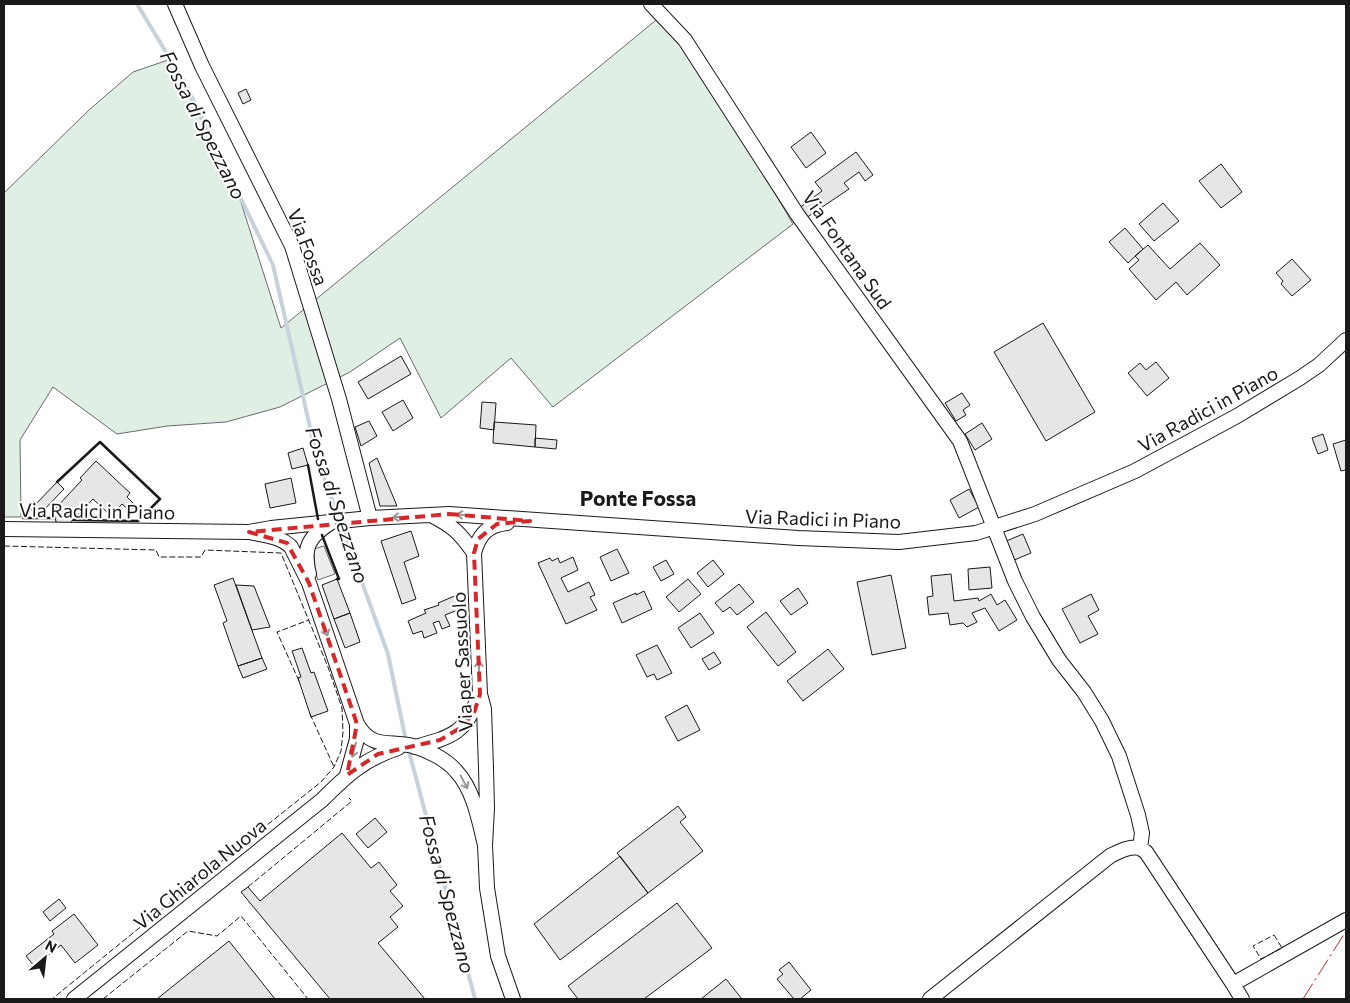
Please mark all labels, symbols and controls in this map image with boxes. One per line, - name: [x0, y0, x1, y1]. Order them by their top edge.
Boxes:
- water label: Fossa di Spezzano: [156, 46, 252, 203]
- street label: Via Fontana Sud: [798, 186, 897, 313]
- street label: Via Fossa: [283, 205, 334, 288]
- street label: Via Radici in Piano: [1134, 361, 1282, 457]
- water label: Fossa di Spezzano: [301, 423, 375, 586]
- district label: Ponte Fossa: [580, 485, 696, 510]
- street label: Via Radici in Piano: [19, 498, 175, 523]
- street label: Via Radici in Piano: [745, 504, 902, 533]
- one-way arrow: [457, 510, 473, 520]
- one-way arrow: [393, 512, 409, 521]
- street label: Via per Sassuolo: [446, 591, 477, 733]
- one-way arrow: [321, 621, 330, 636]
- one-way arrow: [474, 660, 484, 676]
- one-way arrow: [348, 741, 358, 757]
- one-way arrow: [459, 775, 469, 790]
- water label: Fossa di Spezzano: [415, 812, 481, 976]
- street label: Via Ghiarola Nuova: [129, 813, 270, 934]
- north arrow: [20, 933, 70, 983]
- text: N: [43, 936, 60, 956]

